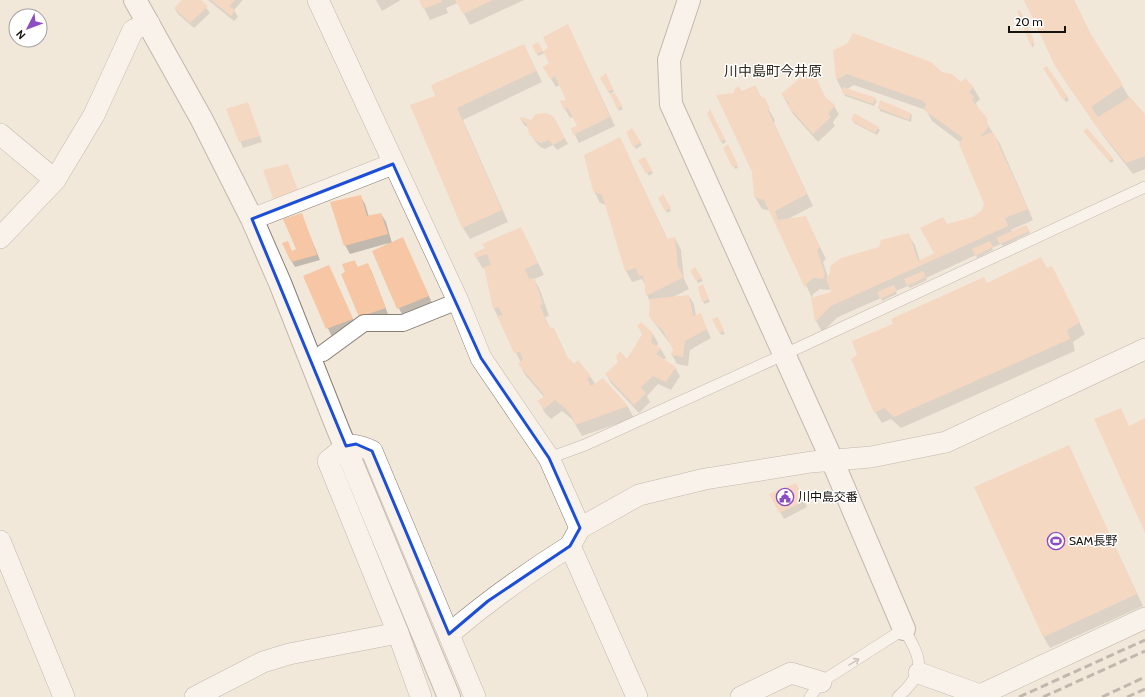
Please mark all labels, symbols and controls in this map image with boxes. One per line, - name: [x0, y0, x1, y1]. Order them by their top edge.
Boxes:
- north arrow: [8, 8, 48, 48]
- scale bar: [1009, 8, 1065, 34]
- text: 20 m: [1015, 14, 1043, 29]
- text: N: [13, 27, 28, 42]
- district label: 川中島町今井原: [724, 62, 822, 80]
- public building icon: 川中島交番: [775, 487, 795, 507]
- place label: 川中島交番: [798, 489, 858, 504]
- sports icon: SAM長野: [1046, 531, 1066, 551]
- place label: SAM長野: [1069, 533, 1117, 548]
- one-way arrow: [848, 657, 859, 666]

